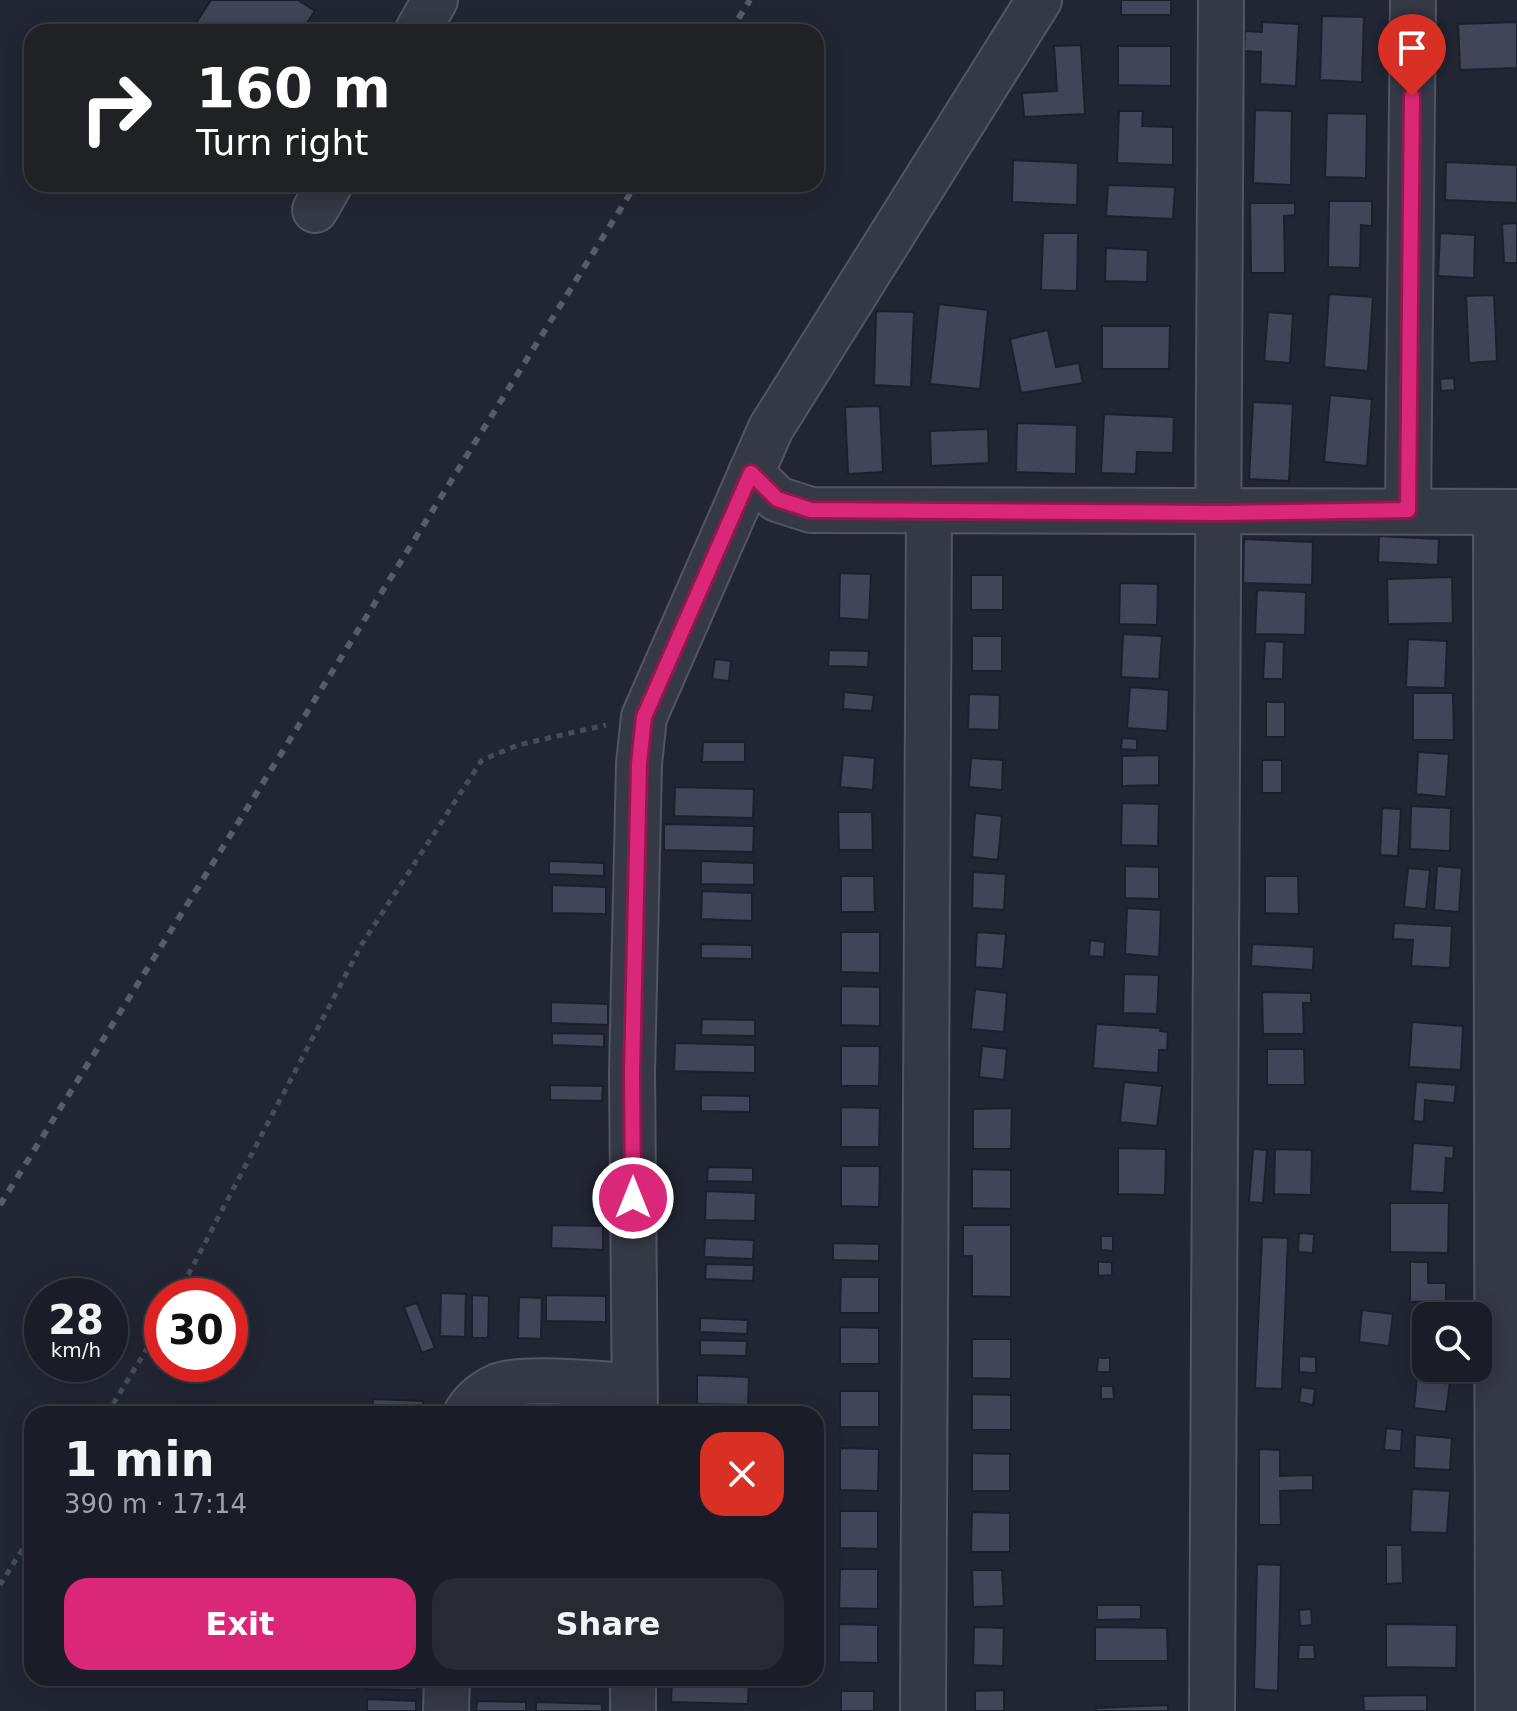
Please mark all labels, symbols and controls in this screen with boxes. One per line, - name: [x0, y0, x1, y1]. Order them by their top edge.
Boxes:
- pin: [1378, 14.0, 1446, 96]
- icon: arrive: [1390, 26, 1434, 70]
- text: 160 m: [196, 55, 391, 120]
- icon: right: [64, 56, 168, 160]
- text: Turn right: [196, 122, 368, 163]
- position arrow: [591, 1156, 675, 1240]
- speed limit sign: 30: [144, 1278, 248, 1382]
- text: 28: [48, 1297, 104, 1343]
- map controls: [1412, 1302, 1492, 1382]
- button: search: [1412, 1302, 1492, 1382]
- text: km/h: [51, 1338, 101, 1362]
- text: 1 min: [64, 1431, 215, 1487]
- button: close: [700, 1432, 784, 1516]
- text: 390 m · 17:14: [64, 1489, 247, 1519]
- button: Exit: [64, 1578, 416, 1670]
- button: Share: [432, 1578, 784, 1670]

